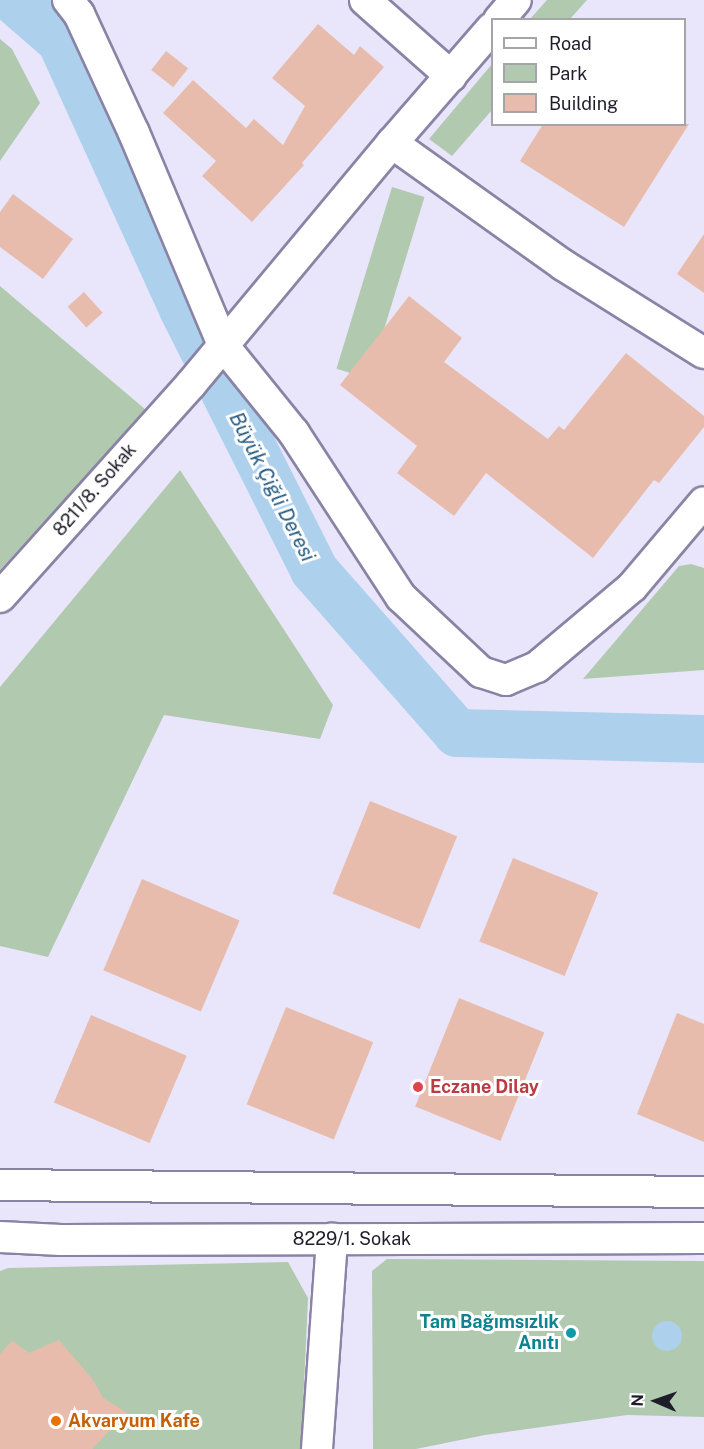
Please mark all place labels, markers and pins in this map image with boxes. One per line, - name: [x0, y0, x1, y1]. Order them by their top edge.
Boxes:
- place label: Eczane Dilay: [430, 1076, 539, 1098]
- marker: Eczane Dilay: [411, 1080, 425, 1094]
- place label: Tam Bağımsızlık Anıtı: [420, 1312, 559, 1354]
- marker: Tam Bağımsızlık Anıtı: [564, 1326, 578, 1340]
- place label: Akvaryum Kafe: [68, 1410, 200, 1432]
- marker: Akvaryum Kafe: [49, 1414, 63, 1428]

